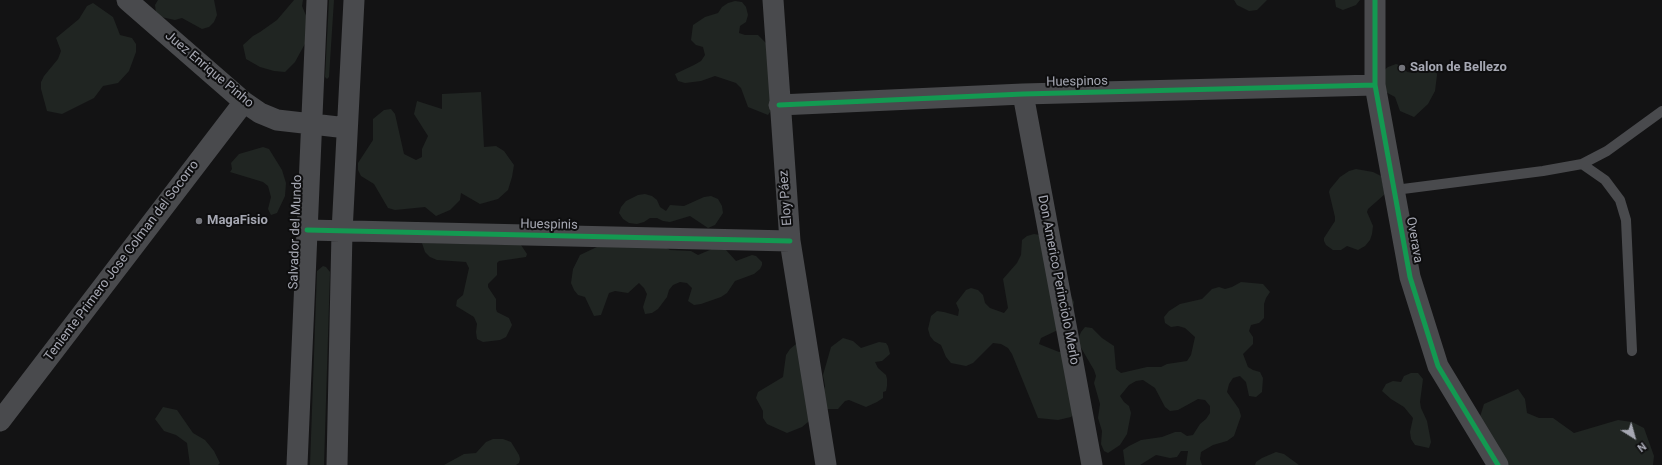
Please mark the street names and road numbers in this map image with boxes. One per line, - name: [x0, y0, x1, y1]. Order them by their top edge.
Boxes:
- street label: Juez Enrique Pinho: [162, 28, 256, 112]
- street label: Huespinos: [1046, 74, 1108, 90]
- street label: Teniente Primero Jose Colman del Socorro: [41, 158, 203, 364]
- street label: Eloy Páez: [776, 170, 796, 226]
- street label: Salvador del Mundo: [286, 174, 306, 290]
- street label: Don Americo Perinciolo Merlo: [1034, 194, 1082, 366]
- street label: Overava: [1402, 216, 1426, 264]
- street label: Huespinis: [520, 217, 578, 233]

